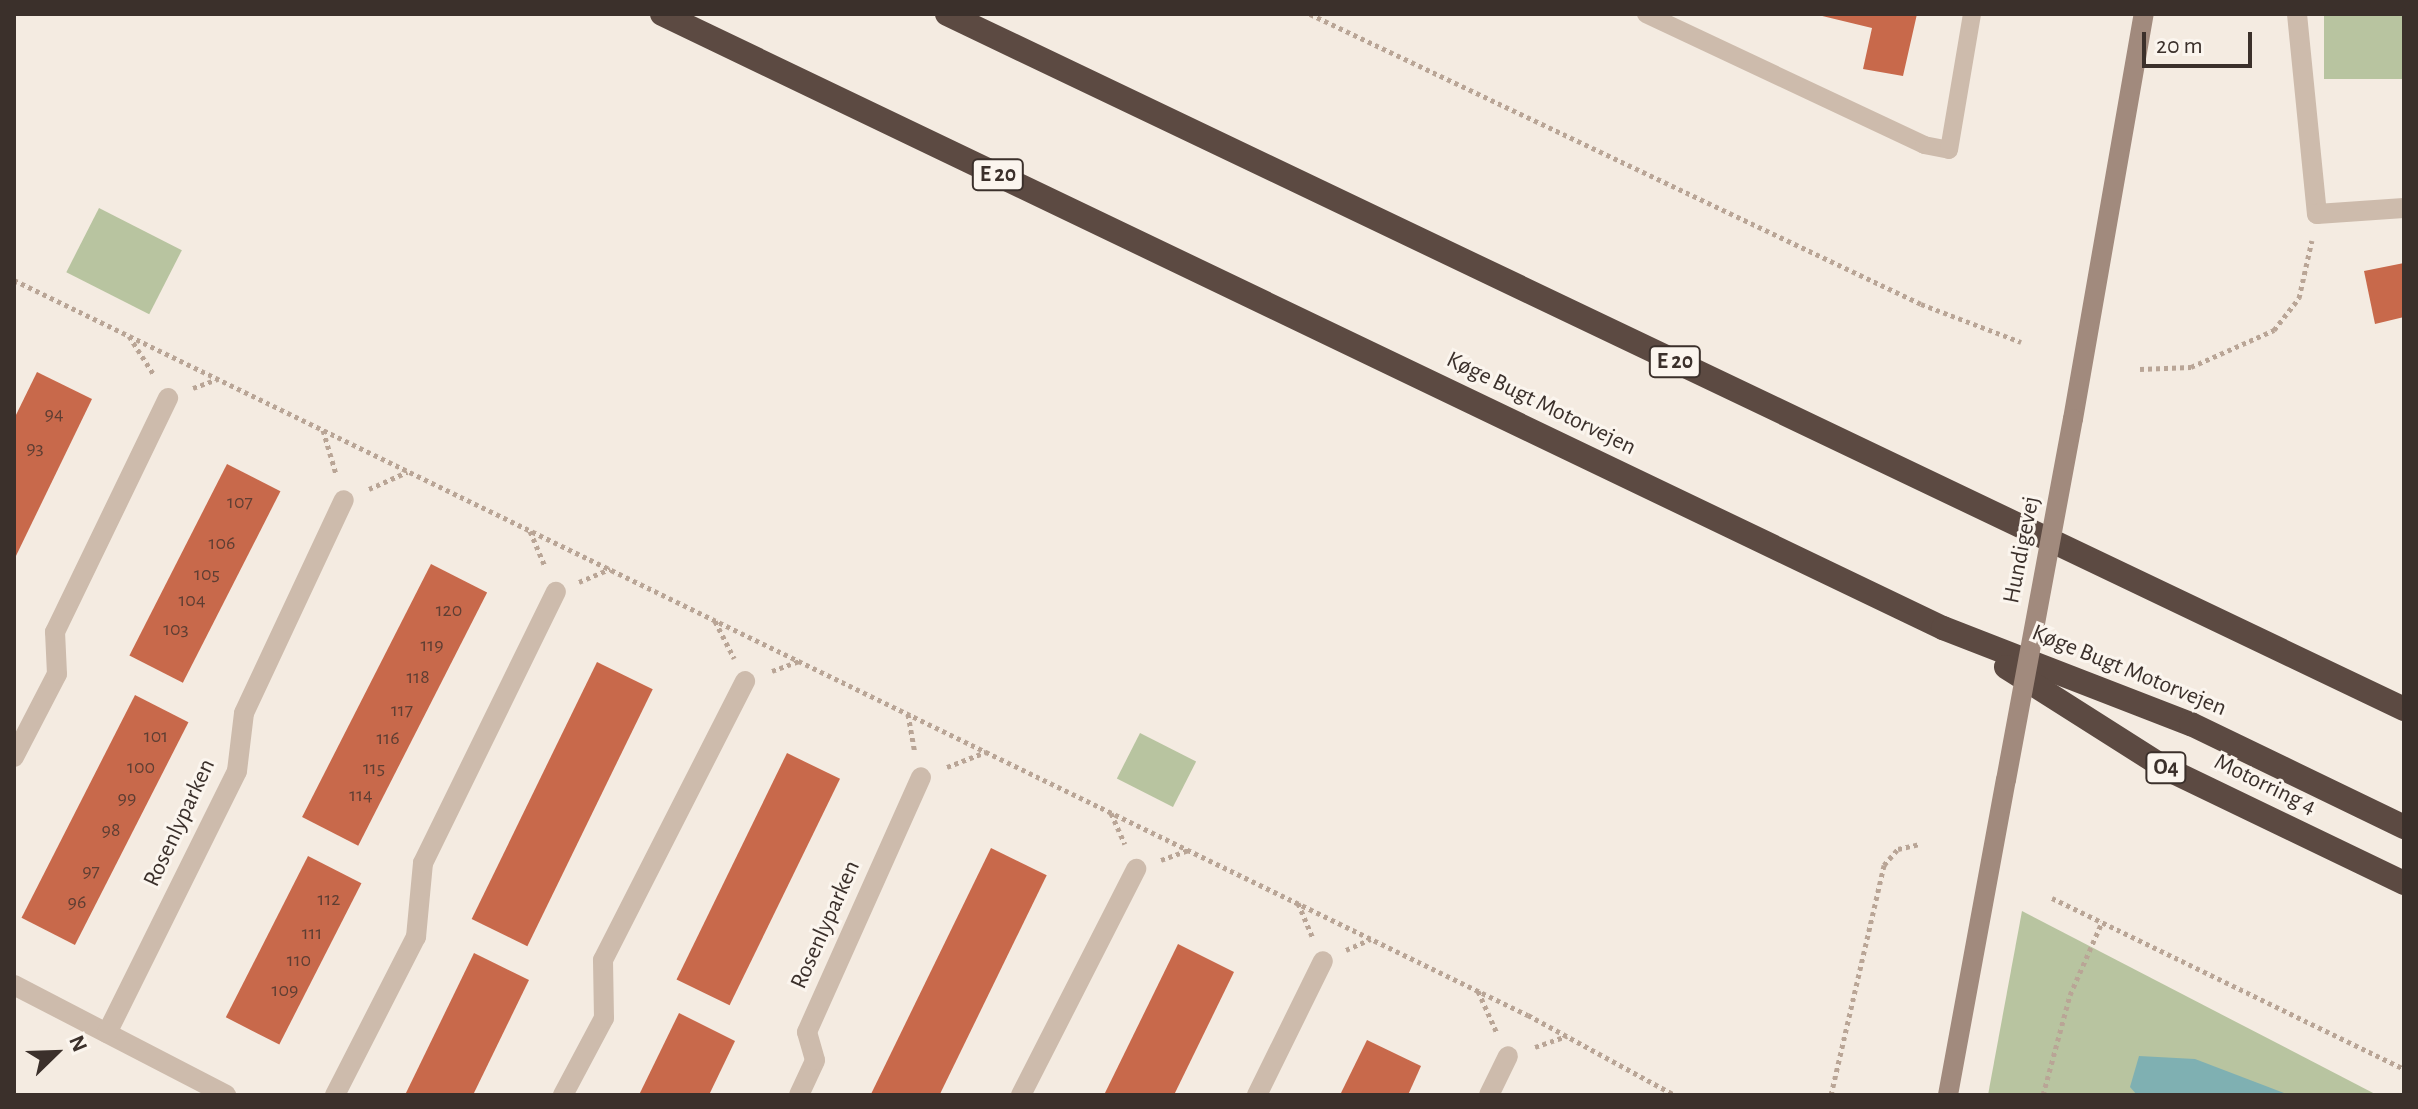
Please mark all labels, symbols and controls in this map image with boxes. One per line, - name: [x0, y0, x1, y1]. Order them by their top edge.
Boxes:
- scale bar: [2146, 16, 2256, 66]
- text: 20 m: [2156, 34, 2203, 58]
- road number: E 20: [970, 157, 1026, 193]
- road number: E 20: [1647, 344, 1703, 380]
- street label: Køge Bugt Motorvejen: [1442, 346, 1640, 462]
- house number: 94: [44, 402, 64, 426]
- house number: 93: [26, 436, 44, 460]
- house number: 107: [227, 490, 253, 514]
- street label: Hundigevej: [1997, 494, 2047, 606]
- house number: 106: [209, 531, 235, 555]
- house number: 105: [194, 562, 220, 586]
- house number: 104: [178, 588, 206, 612]
- house number: 120: [436, 598, 462, 622]
- house number: 103: [163, 617, 189, 641]
- street label: Køge Bugt Motorvejen: [2027, 619, 2231, 723]
- house number: 119: [420, 633, 444, 657]
- house number: 118: [406, 665, 430, 689]
- house number: 117: [391, 698, 413, 722]
- house number: 101: [144, 724, 168, 748]
- house number: 116: [376, 726, 400, 750]
- street label: Motorring 4: [2209, 748, 2321, 822]
- road number: O4: [2144, 750, 2188, 786]
- house number: 100: [127, 755, 155, 779]
- street label: Rosenlyparken: [138, 755, 222, 891]
- house number: 115: [363, 756, 385, 780]
- house number: 114: [349, 783, 373, 807]
- house number: 99: [118, 786, 136, 810]
- house number: 98: [102, 818, 120, 842]
- street label: Rosenlyparken: [785, 856, 867, 994]
- house number: 97: [82, 859, 100, 883]
- house number: 112: [318, 887, 340, 911]
- house number: 96: [68, 890, 86, 914]
- house number: 111: [302, 921, 322, 945]
- house number: 110: [287, 948, 311, 972]
- house number: 109: [272, 978, 298, 1002]
- north arrow: [16, 1013, 96, 1093]
- text: N: [65, 1032, 91, 1055]

